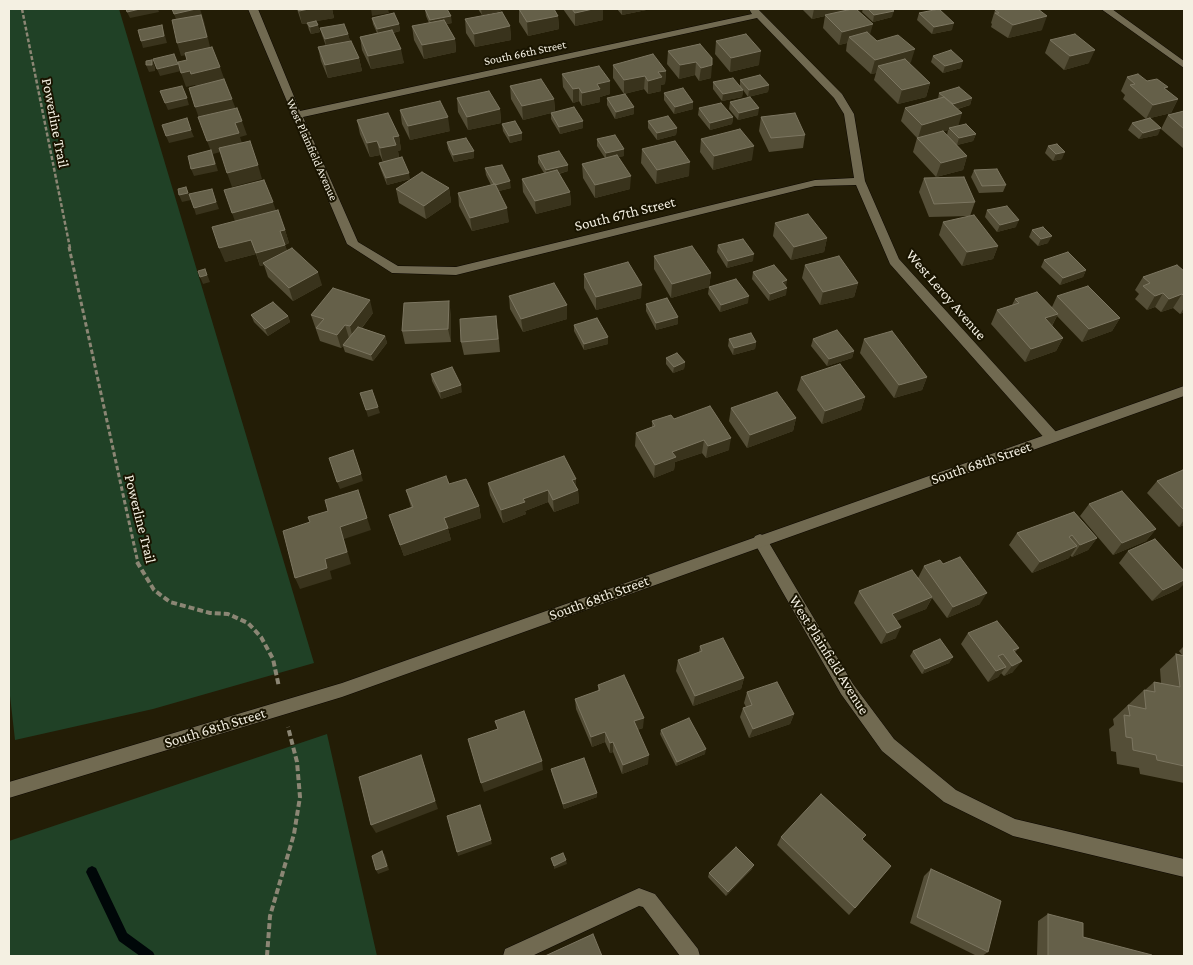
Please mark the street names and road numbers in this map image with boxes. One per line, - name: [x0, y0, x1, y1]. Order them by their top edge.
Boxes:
- street label: South 66th Street: [483, 37, 567, 69]
- street label: Powerline Trail: [38, 77, 72, 169]
- street label: West Plainfield Avenue: [283, 97, 341, 203]
- street label: South 67th Street: [573, 193, 677, 235]
- street label: West Leroy Avenue: [902, 246, 990, 344]
- street label: South 68th Street: [929, 437, 1033, 489]
- street label: Powerline Trail: [120, 473, 160, 565]
- street label: South 68th Street: [547, 572, 651, 624]
- street label: West Plainfield Avenue: [785, 592, 873, 718]
- street label: South 68th Street: [162, 704, 268, 752]

